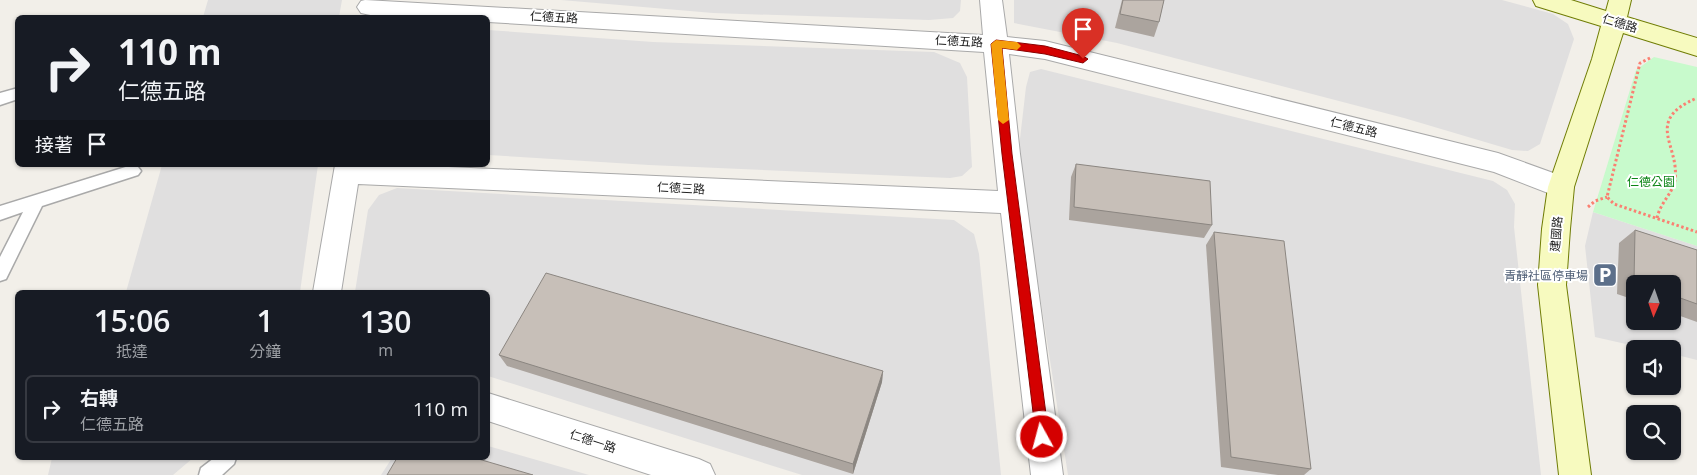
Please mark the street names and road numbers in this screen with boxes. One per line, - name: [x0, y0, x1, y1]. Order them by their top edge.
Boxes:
- street label: 仁德五路: [530, 7, 578, 27]
- street label: 仁德路: [1600, 10, 1640, 36]
- street label: 仁德五路: [935, 31, 983, 51]
- street label: 仁德五路: [1329, 113, 1379, 141]
- street label: 仁德三路: [657, 178, 705, 198]
- street label: 建國路: [1546, 215, 1566, 253]
- street label: 仁德一路: [568, 425, 618, 457]

